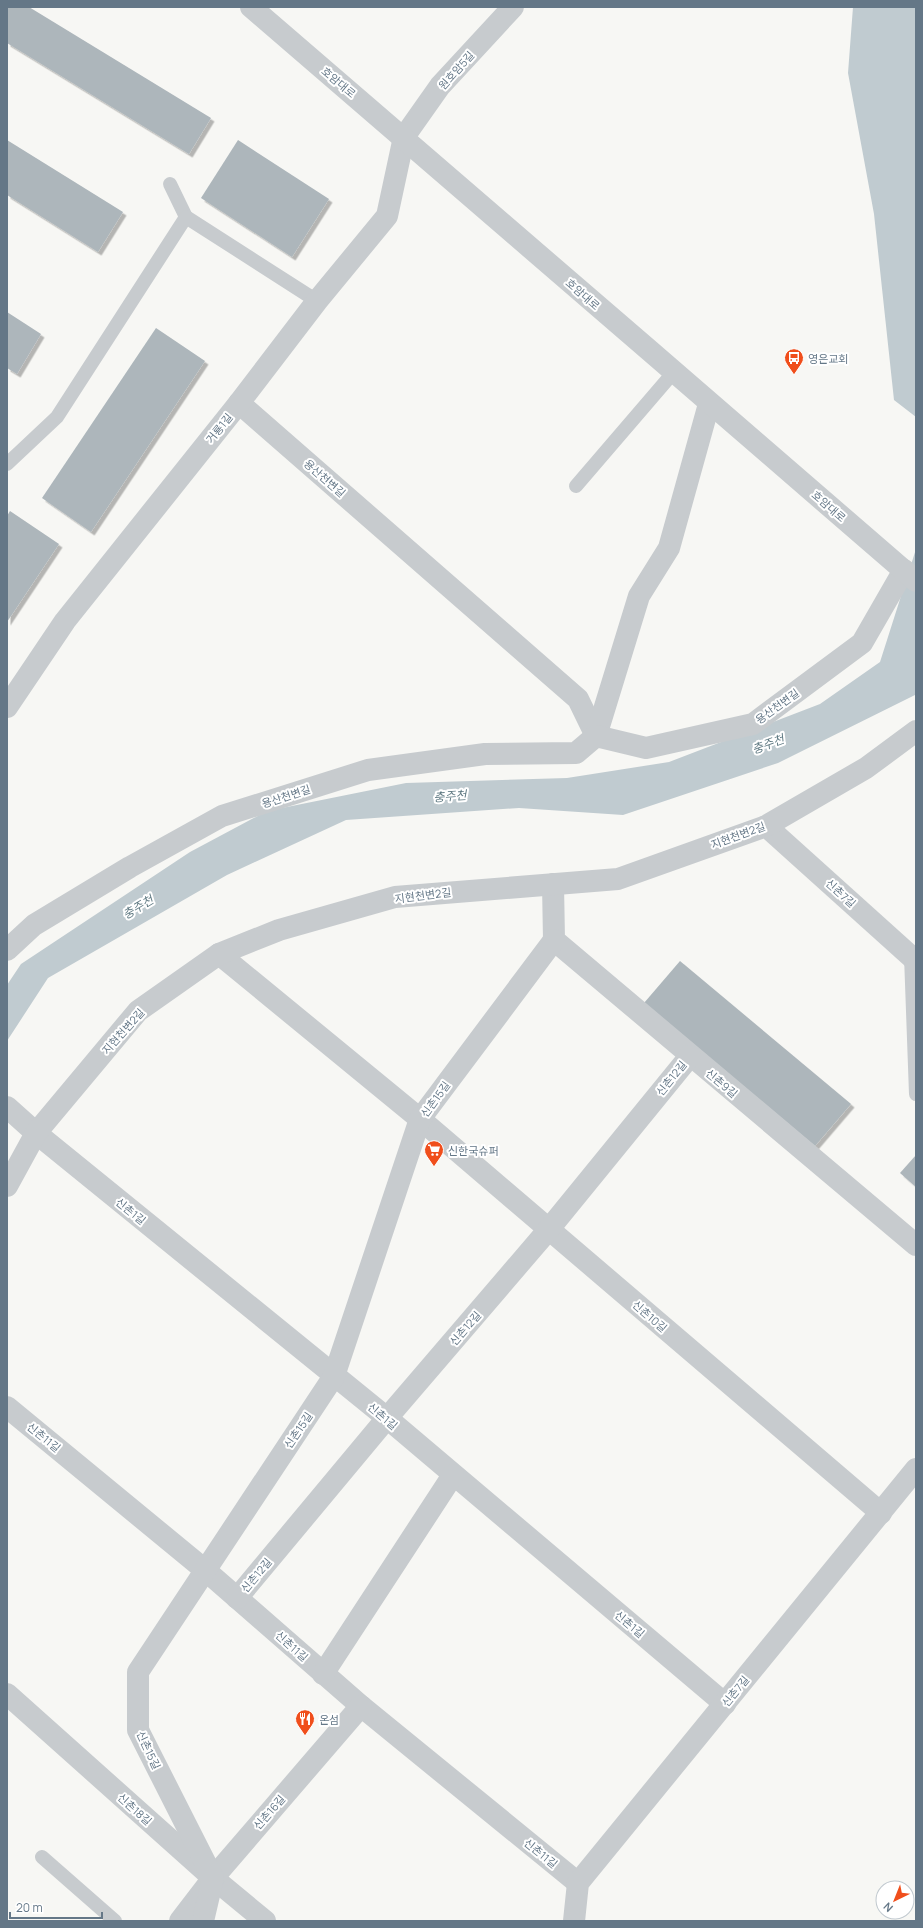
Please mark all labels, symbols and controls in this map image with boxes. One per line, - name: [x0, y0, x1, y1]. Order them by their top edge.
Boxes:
- street label: 원호암5길: [435, 48, 477, 92]
- street label: 호암대로: [319, 63, 359, 101]
- street label: 호암대로: [563, 275, 603, 313]
- bus stop icon: 영은교회: [783, 347, 805, 375]
- place label: 영은교회: [808, 351, 848, 366]
- street label: 거룡1길: [202, 410, 236, 446]
- street label: 용산천변길: [301, 456, 349, 500]
- street label: 호암대로: [809, 487, 849, 525]
- street label: 용산천변길: [752, 685, 802, 727]
- water label: 충주천: [750, 730, 788, 758]
- street label: 용산천변길: [260, 781, 312, 811]
- water label: 충주천: [433, 786, 469, 806]
- street label: 지현천변2길: [709, 818, 767, 852]
- street label: 신촌7길: [823, 875, 859, 911]
- street label: 지현천변2길: [394, 884, 452, 906]
- water label: 충주천: [119, 890, 158, 923]
- street label: 지현천변2길: [98, 1005, 148, 1057]
- street label: 신촌12길: [652, 1057, 690, 1099]
- street label: 신촌9길: [703, 1065, 741, 1101]
- street label: 신촌15길: [417, 1078, 453, 1120]
- supermarket icon: 신한국슈퍼: [423, 1139, 445, 1167]
- place label: 신한국슈퍼: [448, 1143, 499, 1158]
- street label: 신촌1길: [113, 1194, 149, 1228]
- street label: 신촌10길: [629, 1297, 671, 1335]
- street label: 신촌12길: [446, 1308, 484, 1348]
- street label: 신촌1길: [365, 1399, 401, 1433]
- street label: 신촌15길: [280, 1409, 316, 1451]
- street label: 신촌11길: [24, 1419, 64, 1455]
- street label: 신촌12길: [237, 1555, 275, 1595]
- street label: 신촌1길: [612, 1607, 648, 1641]
- street label: 신촌11길: [273, 1627, 311, 1665]
- street label: 신촌7길: [718, 1672, 752, 1710]
- restaurant icon: 온섬: [294, 1708, 316, 1736]
- place label: 온섬: [319, 1712, 339, 1727]
- street label: 신촌15길: [134, 1728, 164, 1772]
- street label: 신촌18길: [115, 1790, 155, 1828]
- street label: 신촌16길: [250, 1791, 288, 1833]
- street label: 신촌11길: [521, 1835, 561, 1871]
- north arrow: [875, 1880, 915, 1920]
- scale bar: [10, 1894, 102, 1920]
- text: 20 m: [16, 1899, 43, 1916]
- text: N: [880, 1899, 896, 1916]

